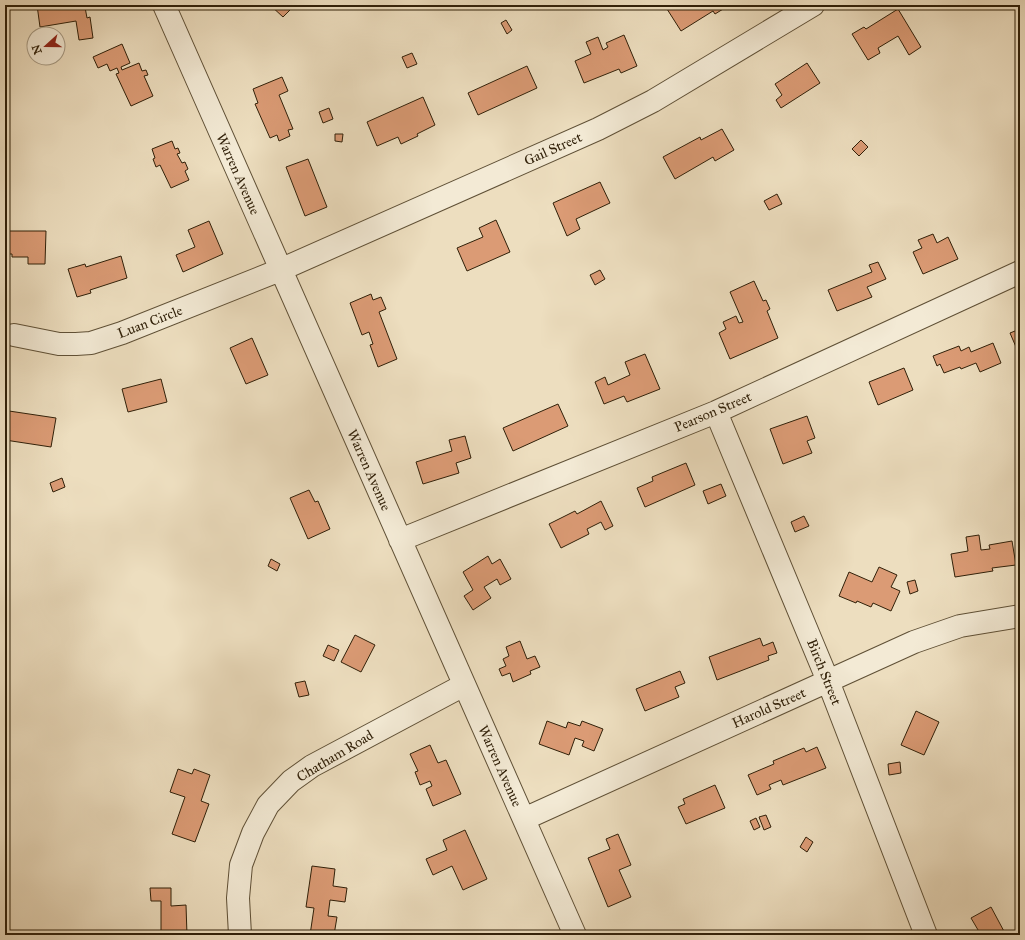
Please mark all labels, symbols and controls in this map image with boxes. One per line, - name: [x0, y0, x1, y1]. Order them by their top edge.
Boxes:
- north arrow: [26, 26, 66, 66]
- text: N: [29, 42, 45, 56]
- street label: Gail Street: [521, 129, 585, 169]
- street label: Warren Avenue: [212, 131, 264, 218]
- street label: Luan Circle: [115, 302, 185, 342]
- street label: Pearson Street: [672, 388, 754, 436]
- street label: Warren Avenue: [343, 427, 395, 514]
- street label: Birch Street: [803, 636, 845, 708]
- street label: Harold Street: [730, 684, 809, 732]
- street label: Warren Avenue: [474, 723, 526, 810]
- street label: Chatham Road: [294, 726, 376, 786]

